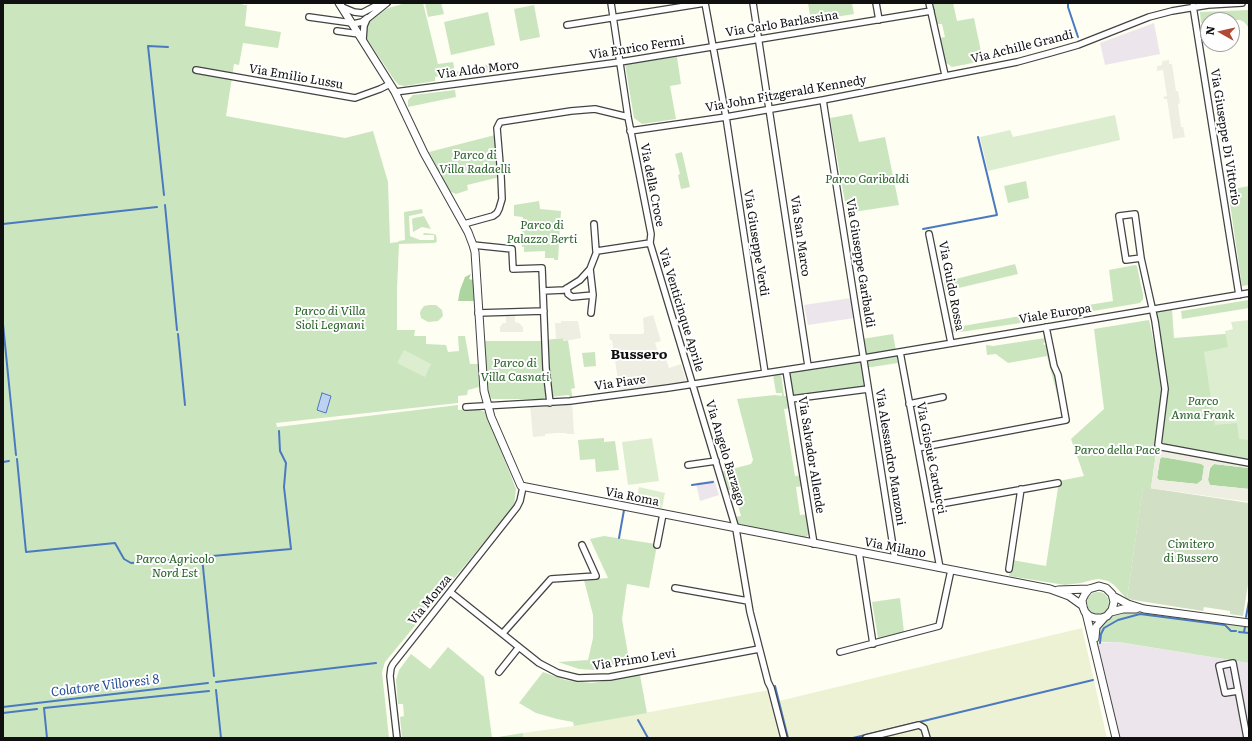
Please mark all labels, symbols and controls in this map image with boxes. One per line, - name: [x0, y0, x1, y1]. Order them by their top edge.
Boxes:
- street label: Via Carlo Barlassina: [724, 8, 840, 40]
- north arrow: [1200, 12, 1240, 52]
- text: N: [1201, 25, 1218, 36]
- street label: Via Achille Grandi: [969, 27, 1075, 67]
- street label: Via Enrico Fermi: [588, 33, 686, 63]
- street label: Via Aldo Moro: [436, 58, 520, 82]
- street label: Via Emilio Lussu: [248, 62, 344, 92]
- street label: Via Giuseppe Di Vittorio: [1207, 68, 1243, 206]
- street label: Via John Fitzgerald Kennedy: [704, 73, 868, 115]
- street label: Via della Croce: [637, 142, 667, 228]
- park label: Parco di Villa Radaelli: [439, 148, 511, 176]
- park label: Parco Garibaldi: [825, 172, 909, 186]
- street label: Via Giuseppe Verdi: [740, 189, 772, 297]
- street label: Via San Marco: [787, 194, 813, 278]
- street label: Via Giuseppe Garibaldi: [843, 197, 877, 329]
- park label: Parco di Palazzo Berti: [507, 218, 577, 246]
- street label: Via Guido Rossa: [935, 240, 967, 332]
- street label: Via Venticinque Aprile: [655, 246, 707, 374]
- street label: Viale Europa: [1018, 301, 1092, 327]
- park label: Parco di Villa Sioli Legnani: [294, 304, 366, 332]
- district label: Bussero: [611, 347, 667, 363]
- park label: Parco di Villa Casnati: [480, 356, 550, 384]
- street label: Via Piave: [593, 372, 647, 394]
- street label: Via Alessandro Manzoni: [872, 388, 908, 526]
- park label: Parco Anna Frank: [1171, 394, 1235, 422]
- street label: Via Salvador Allende: [795, 395, 827, 515]
- street label: Via Angelo Barzago: [702, 398, 748, 508]
- street label: Via Giosuè Carducci: [913, 401, 949, 515]
- park label: Parco della Pace: [1074, 443, 1160, 457]
- street label: Via Roma: [604, 485, 660, 509]
- street label: Via Milano: [863, 535, 927, 561]
- park label: Cimitero di Bussero: [1164, 537, 1218, 565]
- park label: Parco Agricolo Nord Est: [135, 552, 215, 580]
- street label: Via Monza: [405, 572, 455, 628]
- street label: Via Primo Levi: [591, 646, 677, 674]
- water label: Colatore Villoresi 8: [50, 672, 160, 700]

